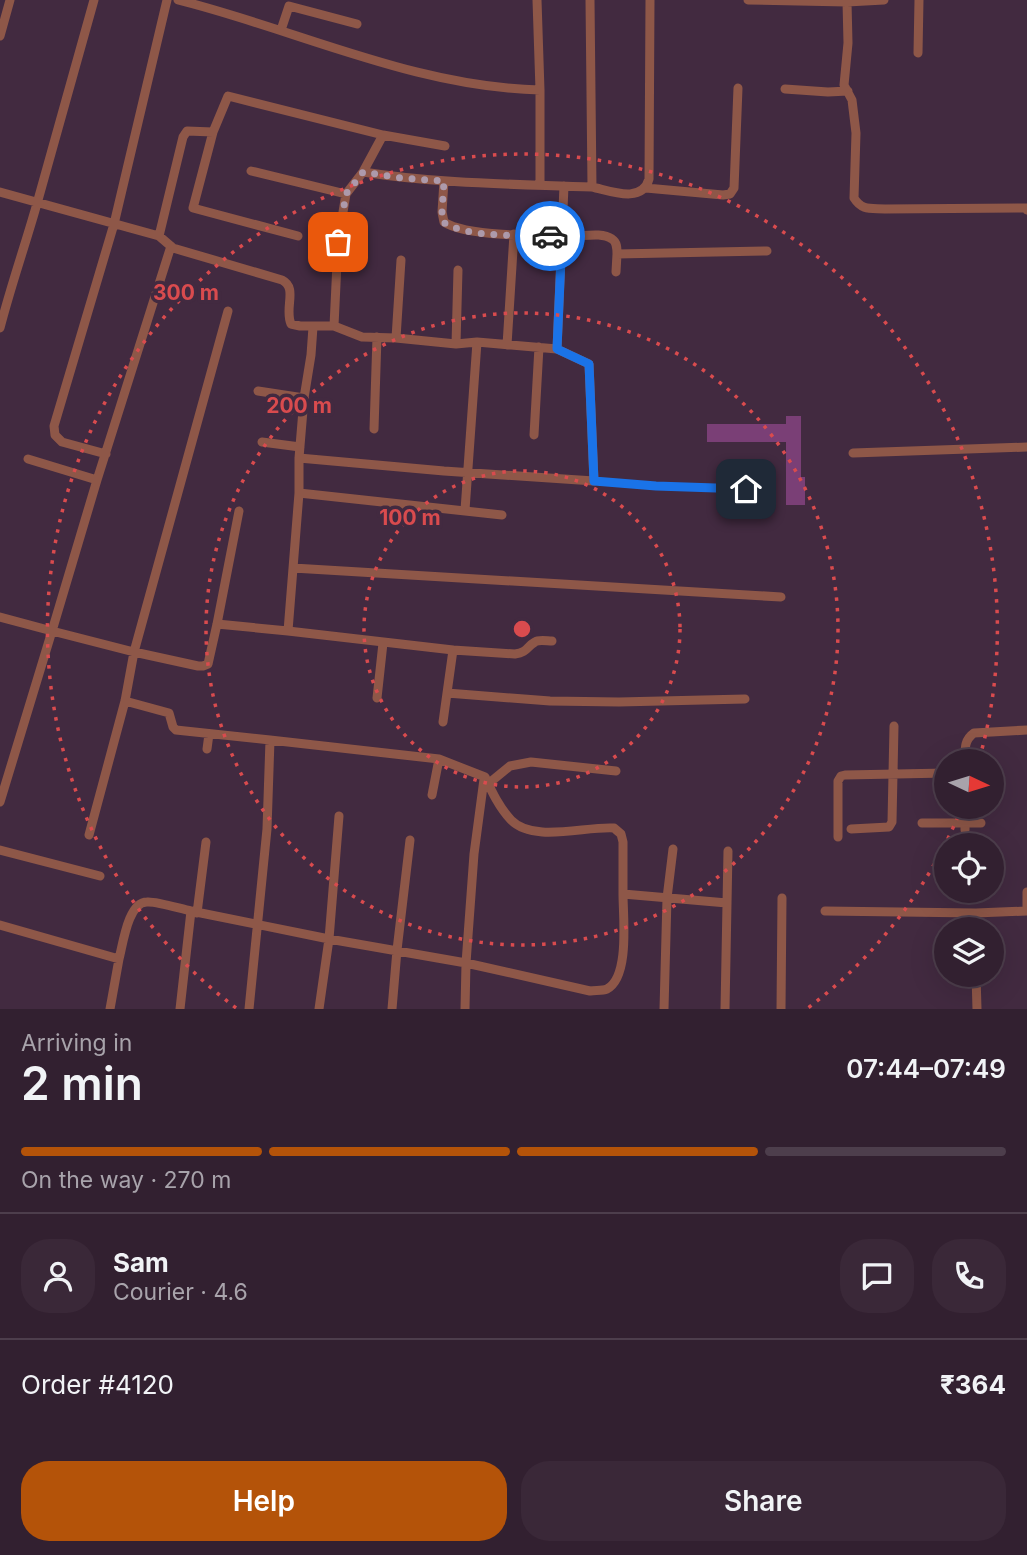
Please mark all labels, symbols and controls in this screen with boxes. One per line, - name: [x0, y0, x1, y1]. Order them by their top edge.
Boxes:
- courier: [515, 201, 585, 271]
- pin: [308, 212, 368, 272]
- icon: car: [531, 217, 569, 255]
- icon: bag: [319, 223, 357, 261]
- text: 300 m: [153, 280, 219, 305]
- text: 200 m: [266, 393, 332, 418]
- pin: [716, 459, 776, 519]
- icon: home: [727, 470, 765, 508]
- text: 100 m: [379, 505, 441, 530]
- centre of rings: [510, 617, 534, 641]
- north arrow: [934, 749, 1004, 819]
- map controls: [934, 749, 1004, 987]
- button: locate: [934, 833, 1004, 903]
- button: layers: [934, 917, 1004, 987]
- text: Arriving in: [21, 1029, 132, 1057]
- text: 07:44–07:49: [846, 1053, 1006, 1084]
- text: 2 min: [21, 1055, 143, 1111]
- text: On the way · 270 m: [21, 1166, 231, 1194]
- button: person: [21, 1239, 95, 1313]
- button: chat: [840, 1239, 914, 1313]
- button: phone: [932, 1239, 1006, 1313]
- text: Sam: [113, 1247, 169, 1278]
- text: Courier · 4.6: [113, 1278, 248, 1306]
- text: Order #4120: [21, 1369, 174, 1400]
- text: ₹364: [940, 1369, 1006, 1400]
- button: Help: [21, 1461, 507, 1541]
- button: Share: [521, 1461, 1006, 1541]

